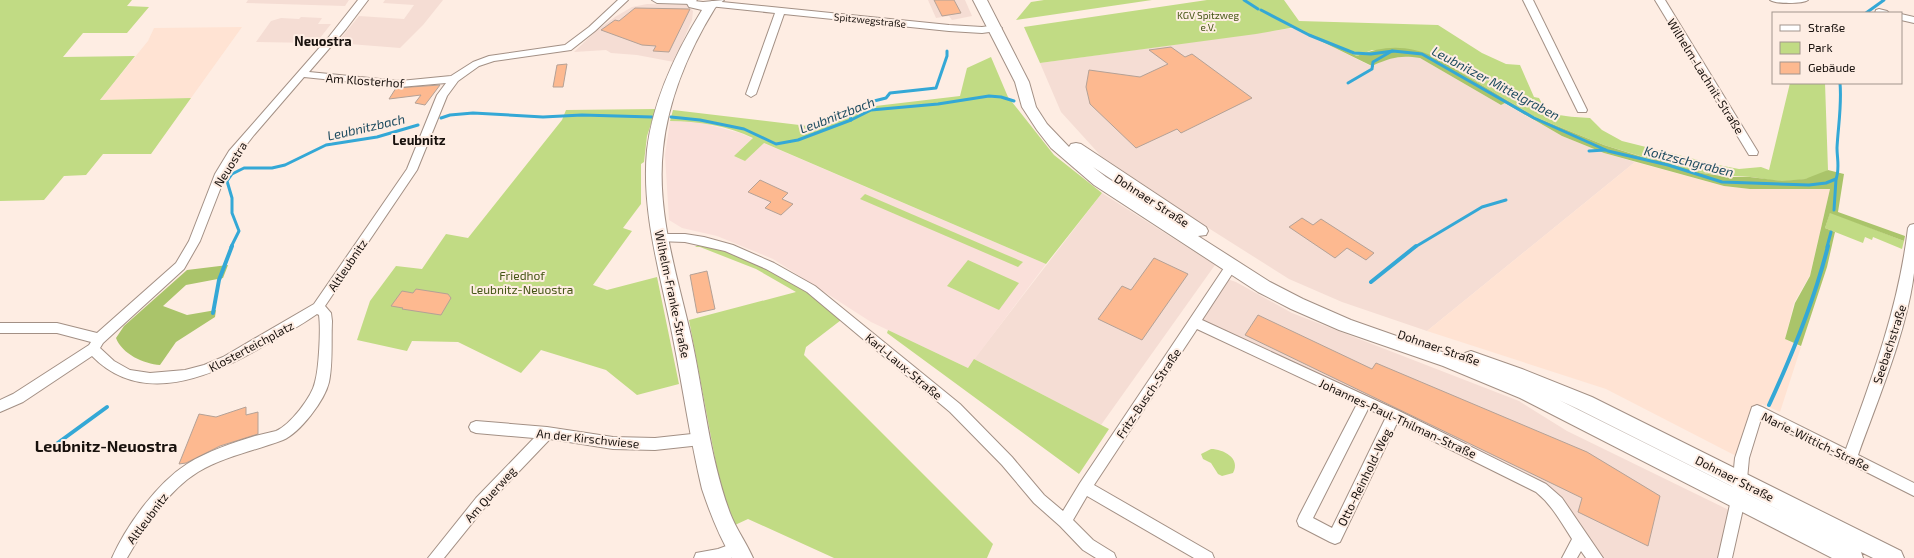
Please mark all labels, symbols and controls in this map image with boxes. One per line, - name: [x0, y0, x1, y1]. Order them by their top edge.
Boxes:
- park label: KGV Spitzweg e.V.: [1177, 9, 1239, 33]
- street label: Spitzwegstraße: [833, 10, 907, 30]
- legend: [1772, 12, 1902, 84]
- street label: Wilhelm-Lachnit-Straße: [1665, 16, 1747, 136]
- text: Straße: [1808, 20, 1845, 34]
- district label: Neuostra: [294, 33, 352, 49]
- text: Park: [1808, 40, 1833, 54]
- water label: Leubnitzer Mittelgraben: [1429, 43, 1563, 123]
- text: Gebäude: [1808, 60, 1856, 74]
- street label: Am Klosterhof: [325, 70, 405, 90]
- water label: Leubnitzbach: [797, 93, 877, 137]
- water label: Leubnitzbach: [326, 110, 406, 144]
- district label: Leubnitz: [392, 132, 446, 148]
- street label: Neuostra: [211, 139, 249, 189]
- water label: Koitzschgraben: [1643, 142, 1735, 180]
- street label: Dohnaer Straße: [1112, 171, 1192, 229]
- street label: Wilhelm-Franke-Straße: [653, 229, 693, 359]
- street label: Altleubnitz: [324, 236, 370, 294]
- park label: Friedhof Leubnitz-Neuostra: [471, 268, 573, 296]
- street label: Seebachstraße: [1870, 303, 1908, 385]
- street label: Klosterteichplatz: [206, 318, 296, 374]
- street label: Dohnaer Straße: [1396, 326, 1482, 368]
- street label: Karl-Laux-Straße: [863, 330, 945, 402]
- street label: Fritz-Busch-Straße: [1113, 345, 1183, 441]
- street label: Johannes-Paul-Thilman-Straße: [1317, 375, 1479, 461]
- street label: Marie-Wittich-Straße: [1760, 409, 1872, 473]
- street label: An der Kirschwiese: [536, 426, 640, 450]
- street label: Otto-Reinhold-Weg: [1334, 426, 1394, 528]
- district label: Leubnitz-Neuostra: [35, 436, 177, 455]
- street label: Dohnaer Straße: [1693, 452, 1777, 504]
- street label: Am Querweg: [461, 463, 519, 525]
- street label: Altleubnitz: [123, 490, 171, 546]

